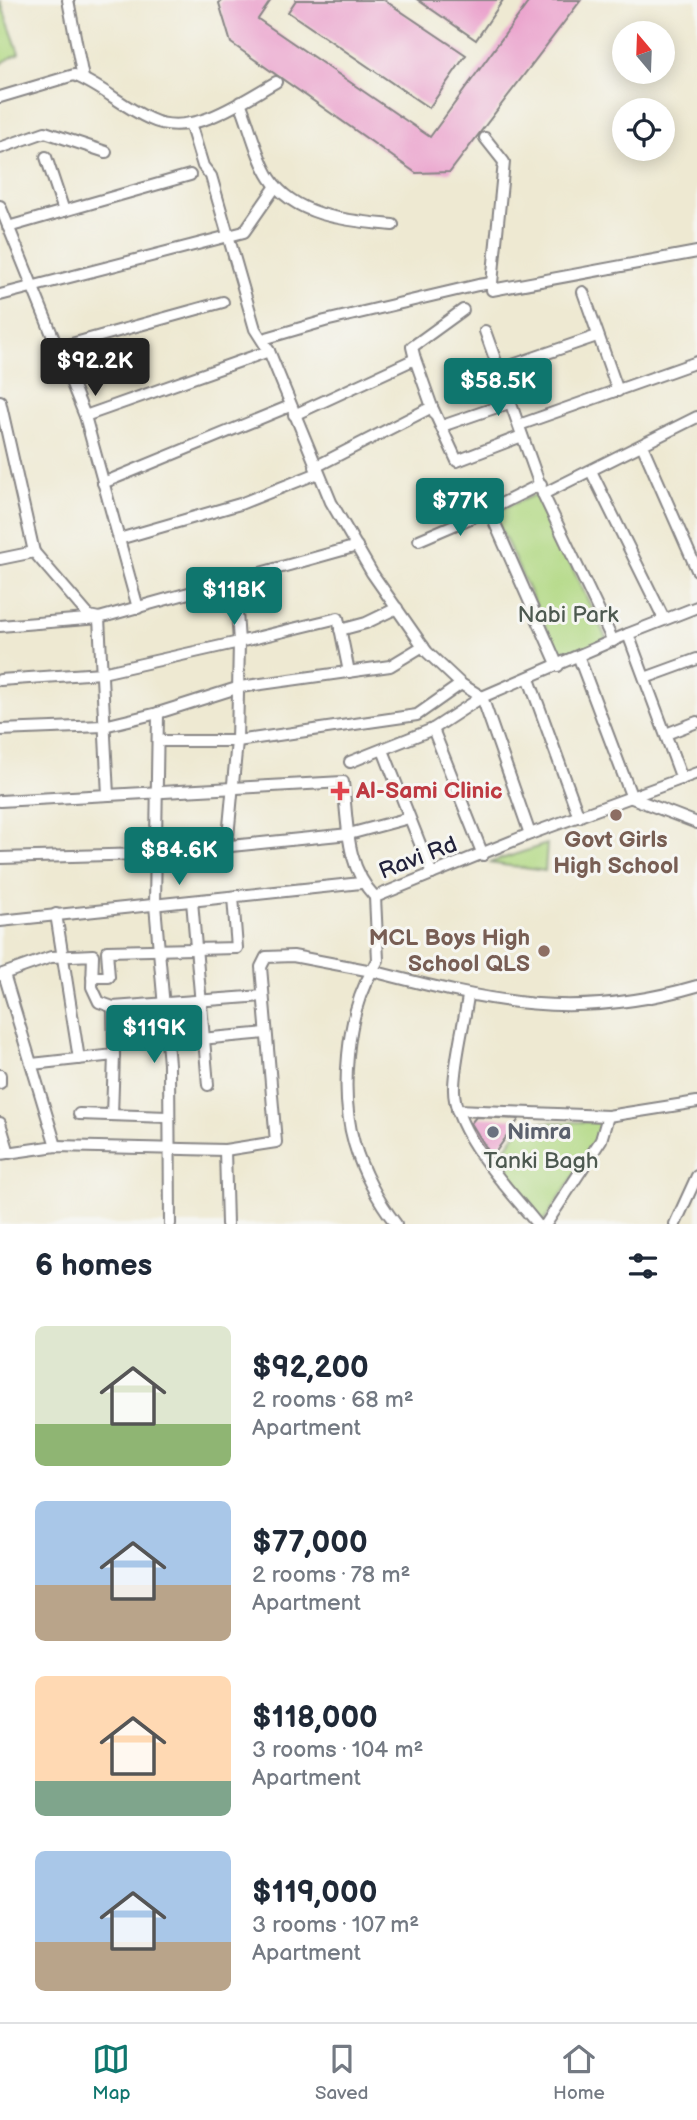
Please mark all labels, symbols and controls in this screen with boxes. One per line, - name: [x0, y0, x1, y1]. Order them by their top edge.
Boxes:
- north arrow: [612, 21, 676, 84]
- map controls: [612, 21, 675, 161]
- button: locate: [612, 98, 675, 161]
- pin: $92.2K: [38, 338, 152, 398]
- text: $92.2K: [57, 347, 133, 375]
- pin: $58.5K: [441, 358, 555, 418]
- text: $58.5K: [460, 367, 536, 395]
- pin: $77K: [419, 478, 501, 538]
- text: $77K: [432, 487, 488, 515]
- pin: $118K: [185, 568, 283, 627]
- text: $118K: [202, 576, 266, 604]
- park label: Nabi Park: [518, 601, 619, 629]
- place label: Al-Sami Clinic: [355, 777, 503, 805]
- marker: Al-Sami Clinic: [330, 781, 350, 801]
- marker: Govt Girls High School: [608, 807, 624, 823]
- place label: Govt Girls High School: [553, 826, 679, 880]
- pin: $84.6K: [122, 828, 236, 887]
- street label: Ravi Rd: [375, 830, 461, 886]
- text: $84.6K: [140, 836, 218, 864]
- place label: MCL Boys High School QLS: [369, 924, 530, 978]
- marker: MCL Boys High School QLS: [536, 943, 552, 959]
- pin: $119K: [105, 1006, 203, 1065]
- text: $119K: [122, 1014, 186, 1042]
- place label: Nimra: [507, 1118, 571, 1146]
- marker: Nimra: [485, 1124, 501, 1140]
- park label: Tanki Bagh: [483, 1147, 599, 1175]
- icon: filters: [624, 1247, 662, 1285]
- text: 6 homes: [35, 1248, 152, 1284]
- text: $92,200: [252, 1350, 369, 1386]
- icon: home: [91, 1354, 175, 1438]
- text: 2 rooms · 68 m²: [252, 1386, 414, 1414]
- text: Apartment: [252, 1414, 361, 1442]
- text: $77,000: [252, 1525, 368, 1561]
- icon: home: [91, 1529, 175, 1613]
- text: 2 rooms · 78 m²: [252, 1561, 410, 1589]
- text: Apartment: [252, 1589, 361, 1617]
- text: $118,000: [252, 1700, 378, 1736]
- icon: home: [91, 1704, 175, 1788]
- text: 3 rooms · 104 m²: [252, 1736, 423, 1764]
- text: Apartment: [252, 1764, 361, 1792]
- text: $119,000: [252, 1875, 377, 1911]
- icon: home: [91, 1879, 175, 1963]
- text: 3 rooms · 107 m²: [252, 1911, 419, 1939]
- text: Apartment: [252, 1939, 361, 1967]
- tab: Map: [92, 2040, 130, 2105]
- tab: Saved: [315, 2040, 368, 2105]
- tab: Home: [553, 2040, 605, 2105]

